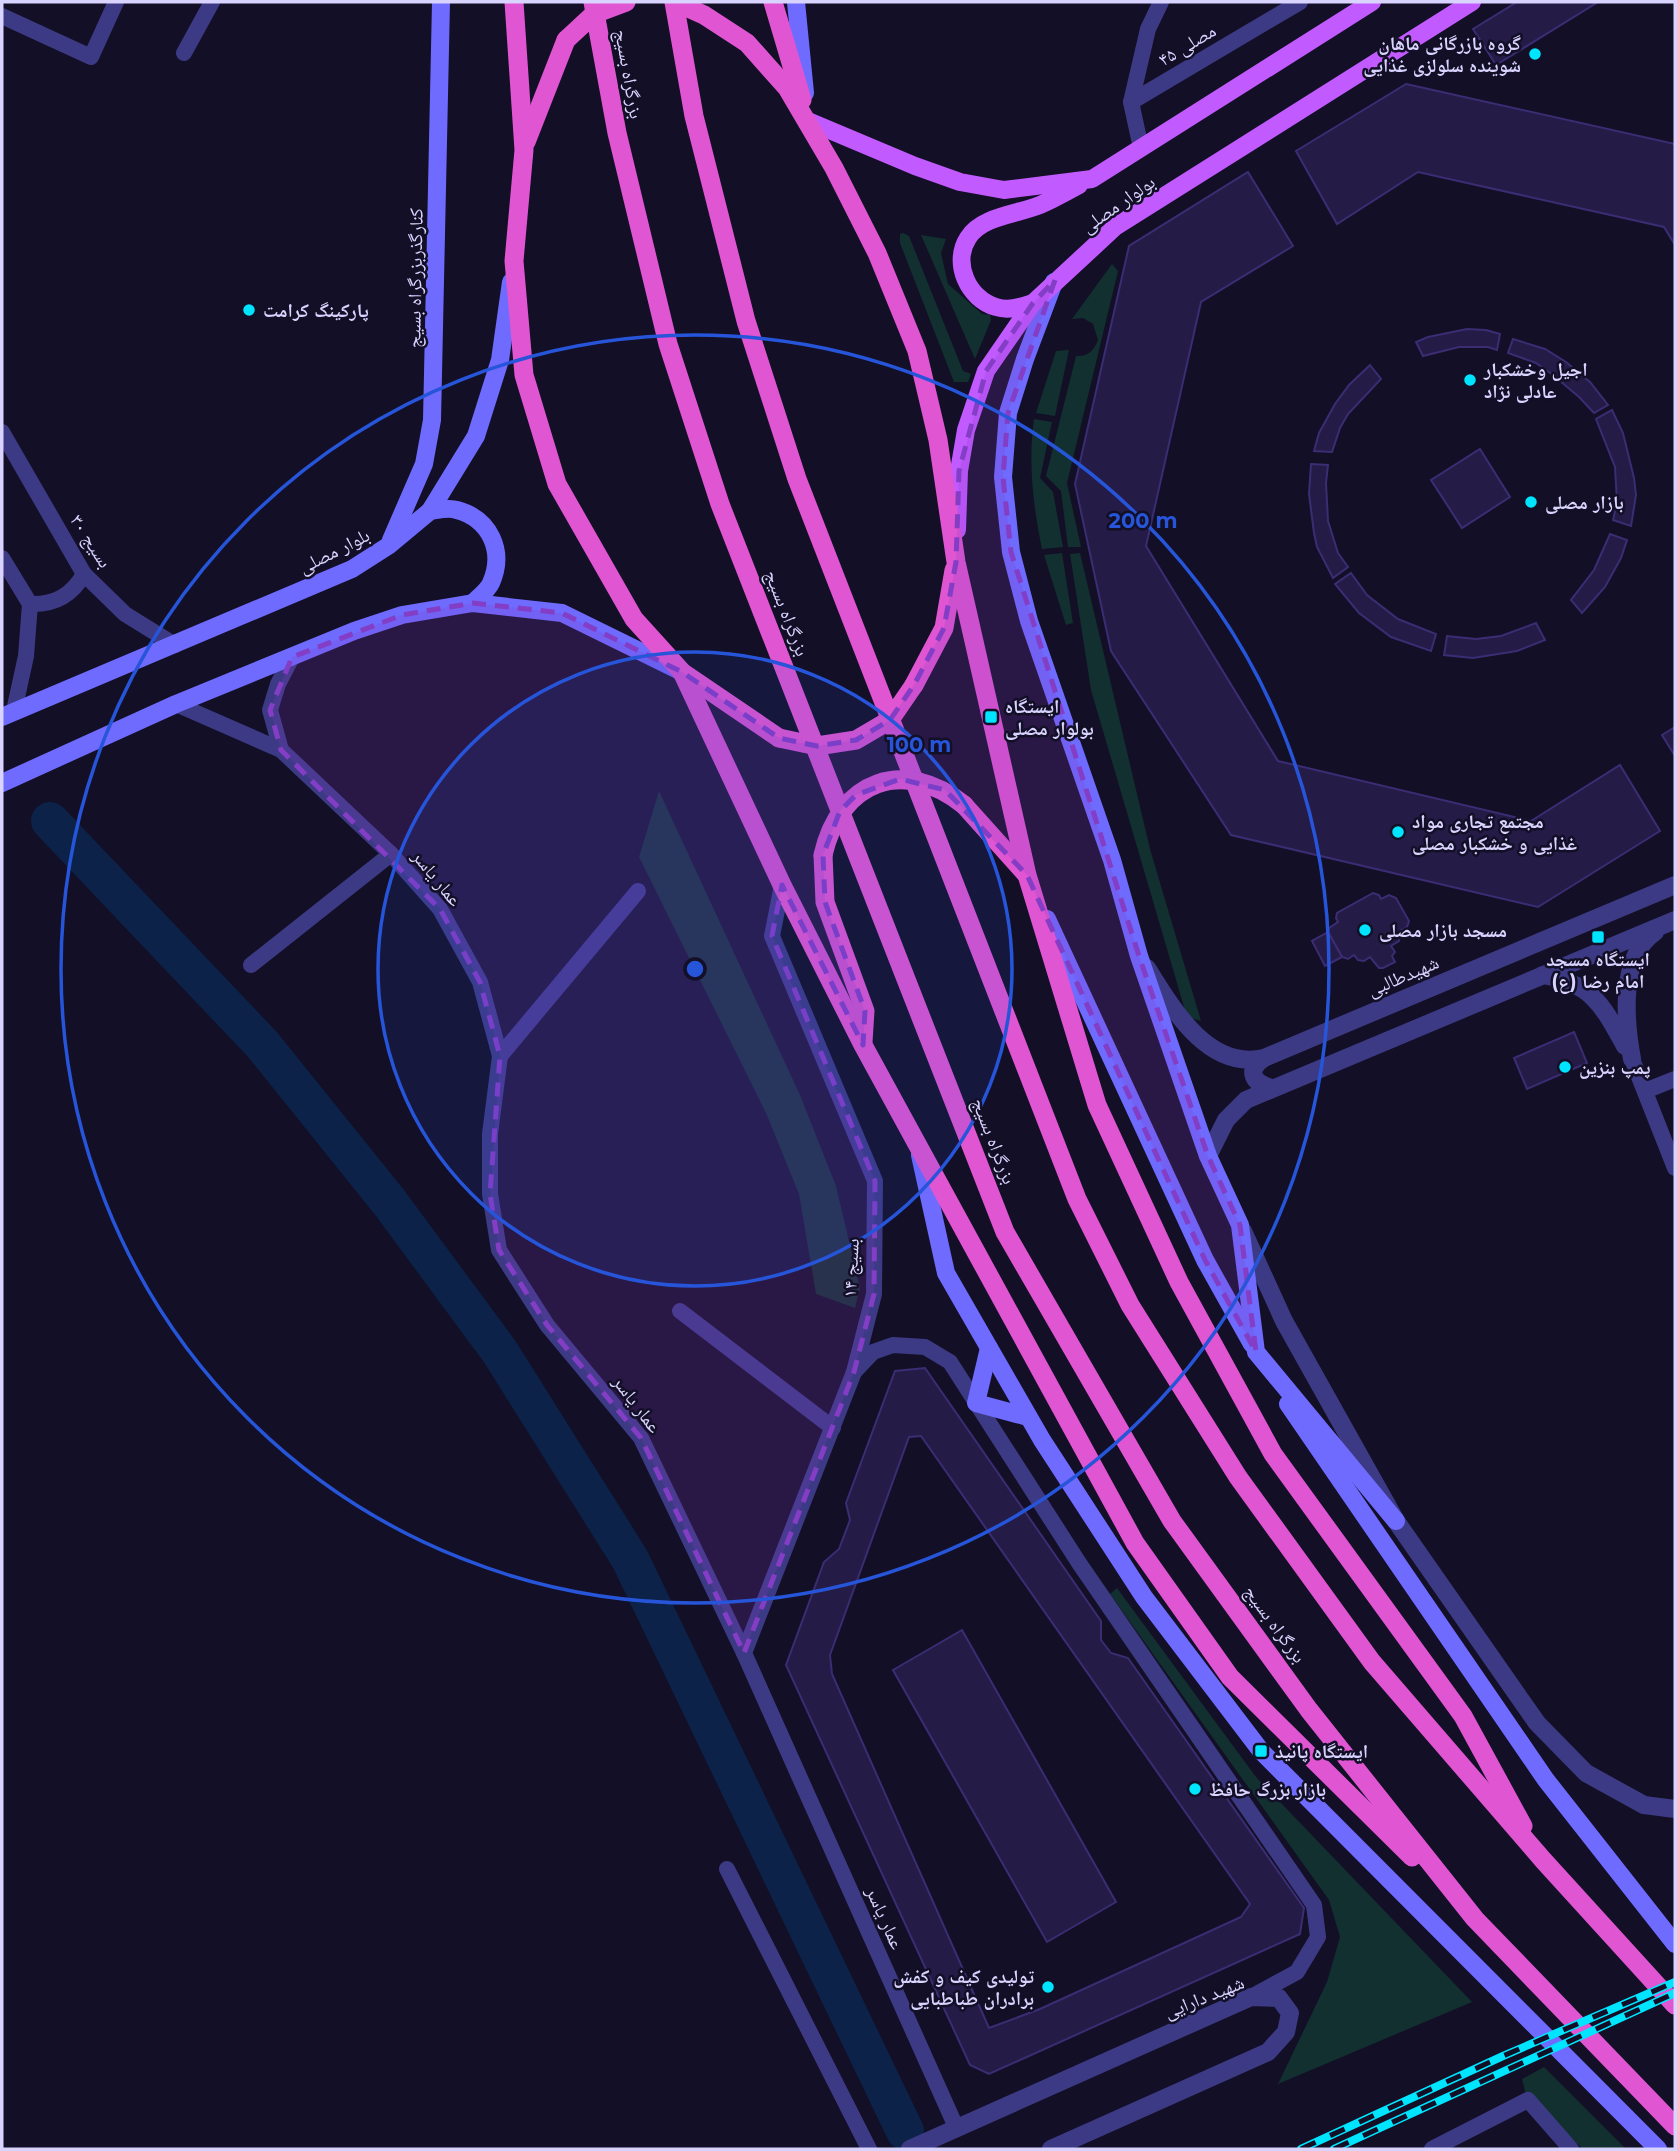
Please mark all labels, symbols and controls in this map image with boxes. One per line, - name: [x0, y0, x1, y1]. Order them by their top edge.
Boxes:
- street label: مصلی ۴۵: [1154, 19, 1220, 71]
- street label: بزرگراه بسیج: [609, 28, 648, 121]
- place label: گروه بازرگانی ماهان شوینده سلولزی غذایی: [1363, 32, 1522, 77]
- marker: گروه بازرگانی ماهان شوینده سلولزی غذایی: [1527, 46, 1543, 62]
- street label: بولوار مصلی: [1077, 170, 1159, 238]
- street label: کنارگذربزرگراه بسیج: [402, 208, 429, 348]
- place label: پارکینگ کرامت: [263, 299, 369, 322]
- marker: پارکینگ کرامت: [241, 302, 257, 318]
- place label: اجیل وخشکبار عادلی نژاد: [1483, 358, 1588, 403]
- marker: اجیل وخشکبار عادلی نژاد: [1462, 372, 1478, 388]
- place label: بازار مصلى: [1545, 491, 1624, 514]
- marker: بازار مصلى: [1523, 494, 1539, 510]
- text: 200 m: [1109, 508, 1177, 533]
- street label: بسیج ۳۰: [64, 510, 117, 573]
- street label: بلوار مصلی: [295, 523, 373, 579]
- street label: بزرگراه بسیج: [759, 567, 814, 660]
- place label: ایستگاه بولوار مصلی: [1005, 695, 1094, 740]
- marker: ایستگاه بولوار مصلی: [983, 709, 999, 725]
- text: 100 m: [887, 732, 951, 757]
- place label: مجتمع تجاری مواد غذایی و خشکبار مصلی: [1412, 810, 1577, 855]
- marker: مجتمع تجاری مواد غذایی و خشکبار مصلی: [1390, 824, 1406, 840]
- street label: عمار یاسر: [407, 844, 467, 911]
- place label: مسجد بازار مصلی: [1379, 919, 1507, 942]
- marker: مسجد بازار مصلی: [1357, 922, 1373, 938]
- marker: ایستگاه مسجد امام رضا (ع): [1590, 929, 1606, 945]
- place label: ایستگاه مسجد امام رضا (ع): [1546, 948, 1650, 995]
- street label: شهیدطالبی: [1364, 951, 1442, 1001]
- centre of rings: [683, 957, 707, 981]
- place label: پمپ بنزین: [1579, 1056, 1651, 1079]
- marker: پمپ بنزین: [1557, 1059, 1573, 1075]
- street label: بزرگراه بسیج: [966, 1095, 1021, 1188]
- street label: بسیج ۱۴: [838, 1238, 865, 1298]
- street label: عمار یاسر: [607, 1370, 666, 1438]
- street label: بزرگراه بسیج: [1238, 1581, 1311, 1668]
- place label: ایستگاه پانیذ: [1275, 1740, 1368, 1763]
- marker: ایستگاه پانیذ: [1253, 1743, 1269, 1759]
- place label: بازار بزرگ حافظ: [1209, 1778, 1326, 1801]
- marker: بازار بزرگ حافظ: [1187, 1781, 1203, 1797]
- street label: عمار یاسر: [861, 1882, 909, 1953]
- place label: تولیدی کیف و کفش برادران طباطبایی: [893, 1965, 1035, 2010]
- street label: شهید دارایی: [1161, 1971, 1247, 2023]
- marker: تولیدی کیف و کفش برادران طباطبایی: [1040, 1979, 1056, 1995]

